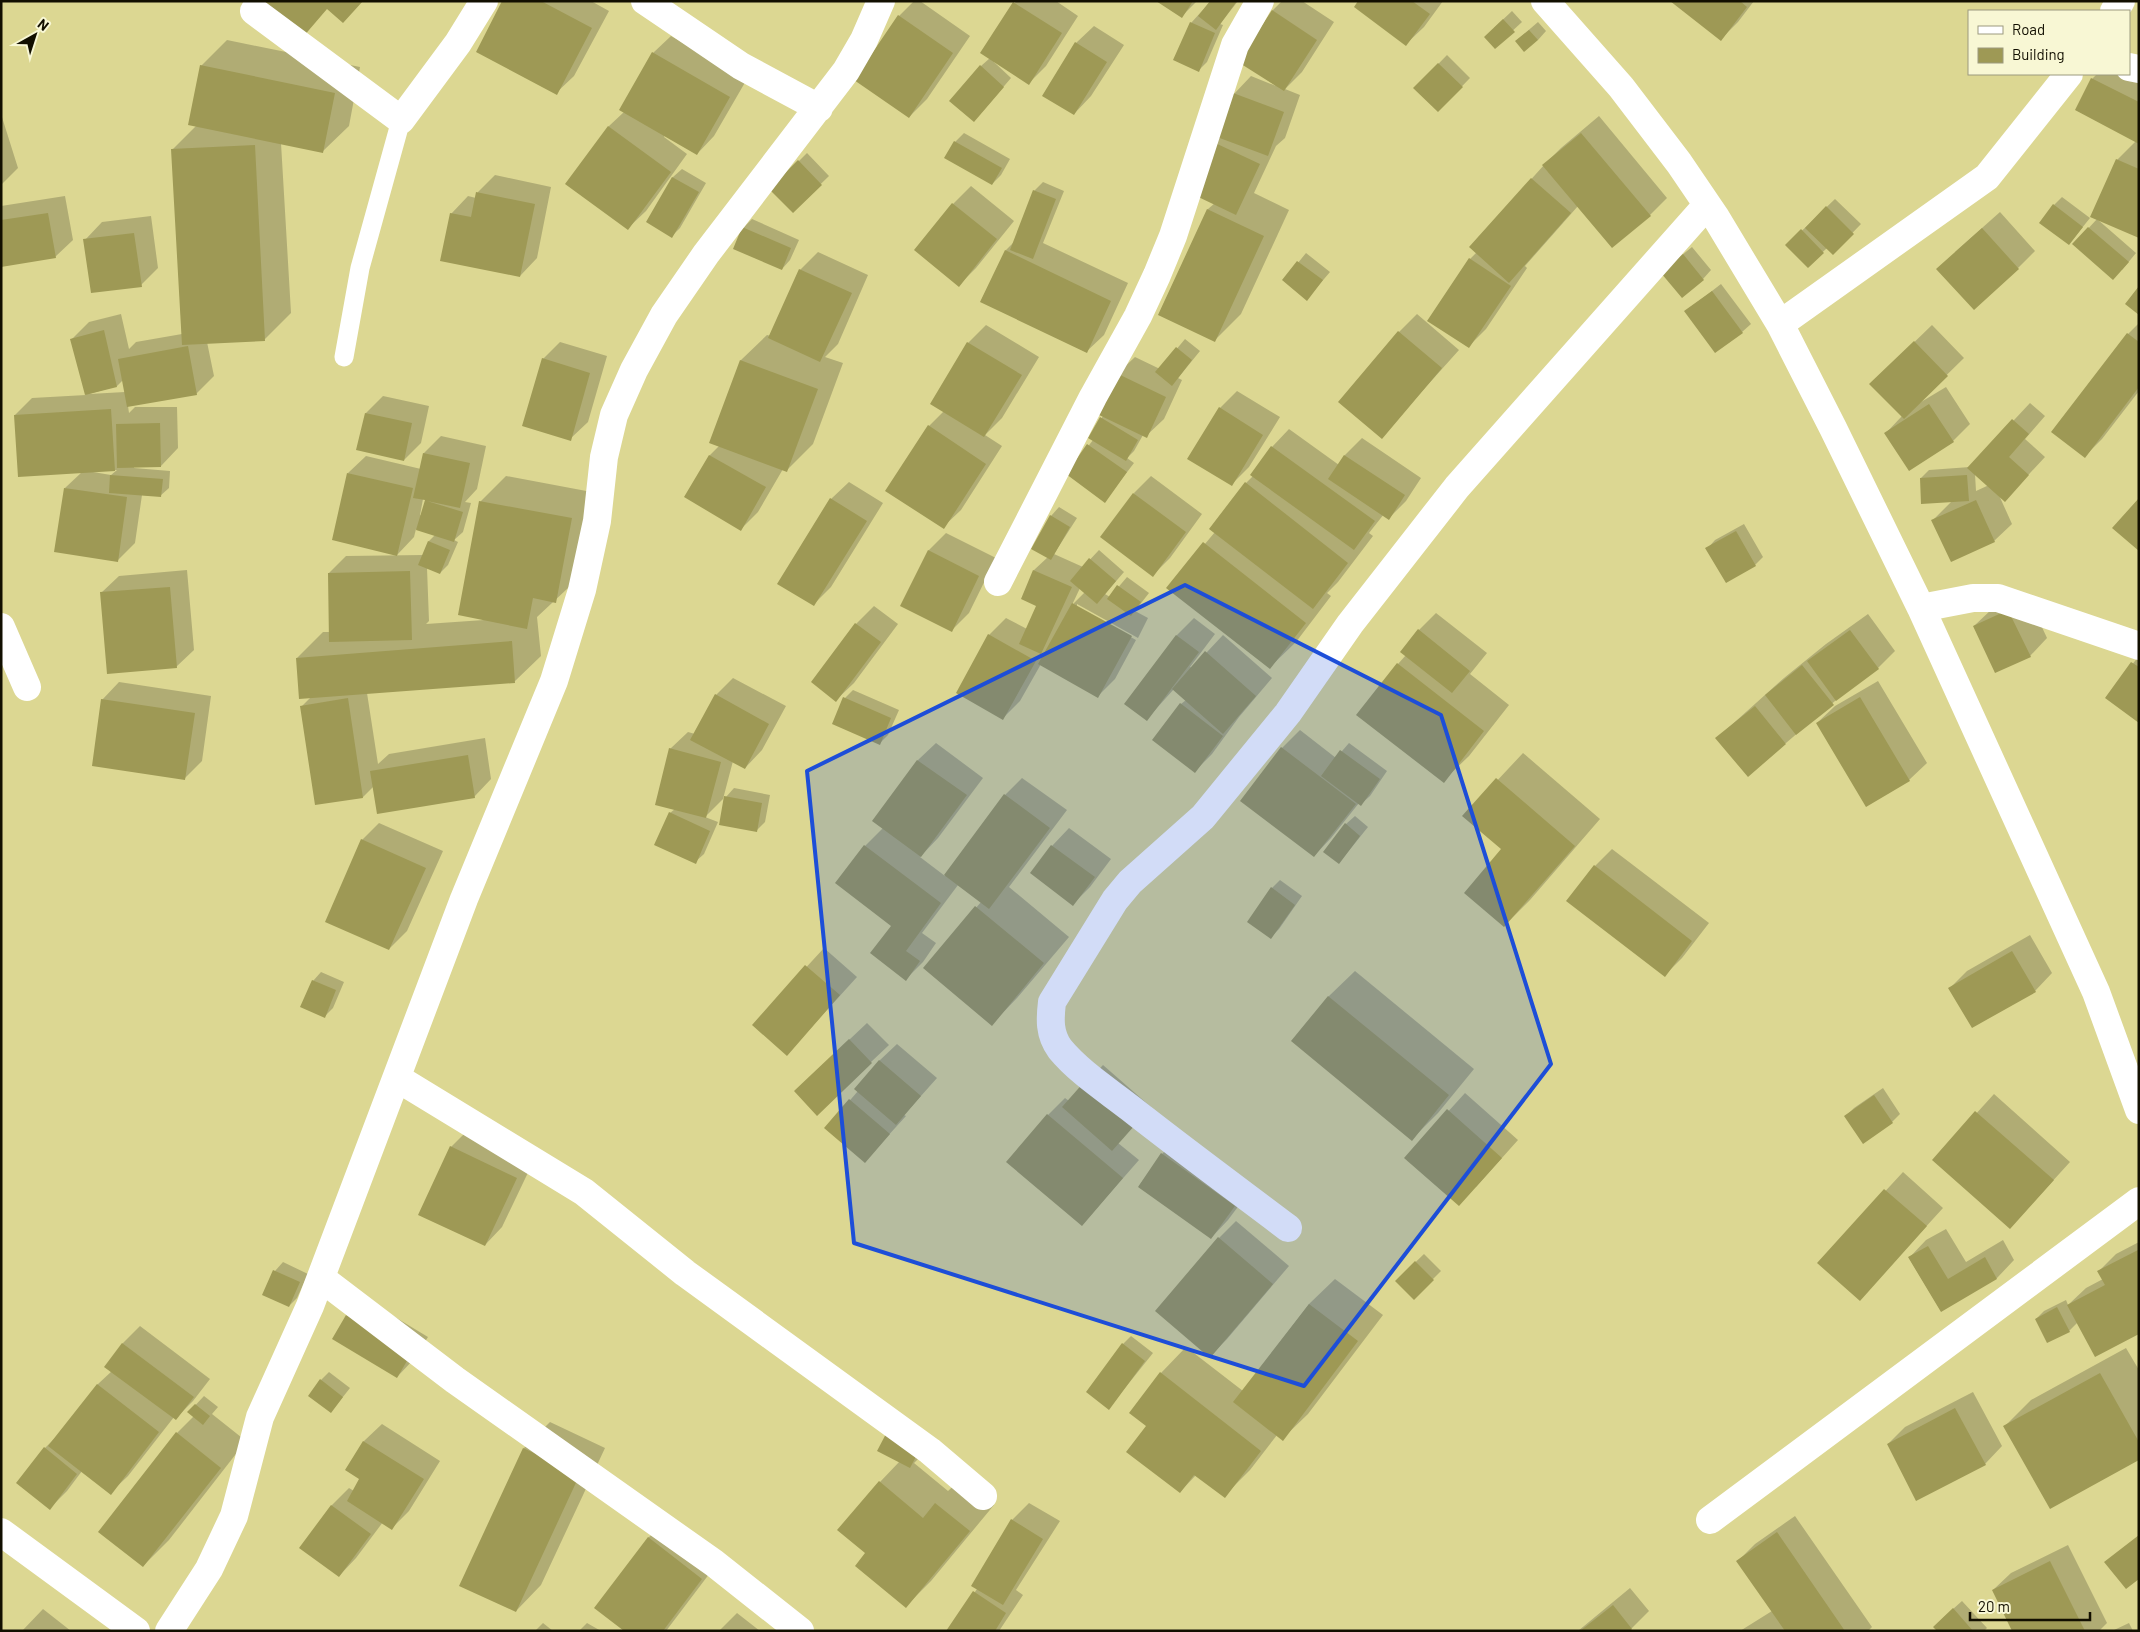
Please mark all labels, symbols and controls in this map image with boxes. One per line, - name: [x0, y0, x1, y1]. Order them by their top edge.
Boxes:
- north arrow: [10, 10, 60, 60]
- legend: [1968, 10, 2130, 75]
- text: N: [35, 15, 52, 34]
- text: Road: [2012, 20, 2045, 38]
- text: Building: [2012, 45, 2065, 63]
- scale bar: [1970, 1590, 2090, 1622]
- text: 20 m: [1978, 1597, 2010, 1615]

